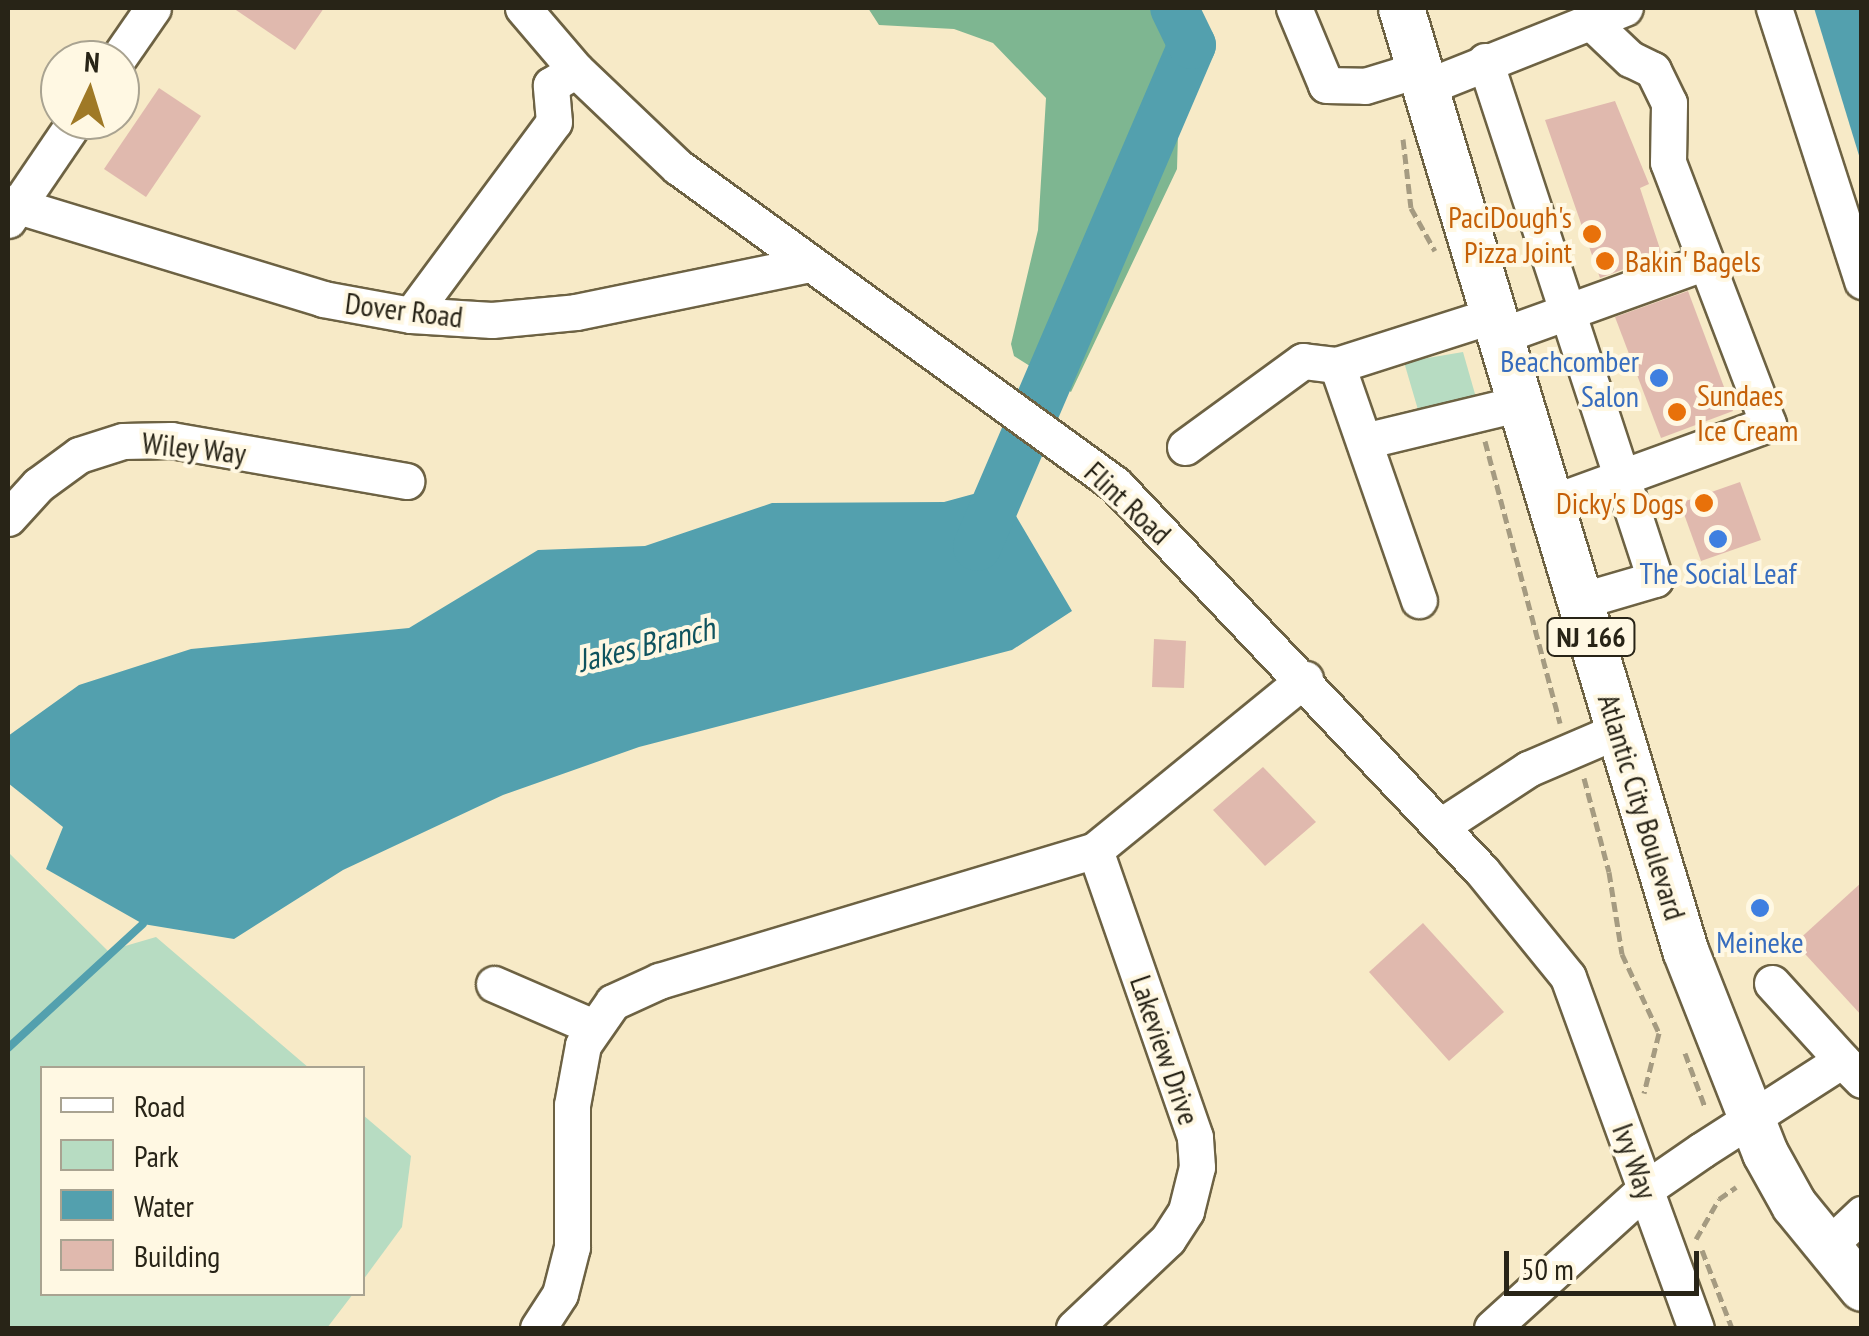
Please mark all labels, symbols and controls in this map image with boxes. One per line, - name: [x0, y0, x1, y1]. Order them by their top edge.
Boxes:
- north arrow: [40, 40, 140, 140]
- text: N: [83, 43, 101, 81]
- place label: PaciDough's Pizza Joint: [1448, 199, 1572, 270]
- marker: PaciDough's Pizza Joint: [1581, 223, 1603, 245]
- place label: Bakin' Bagels: [1625, 243, 1763, 279]
- marker: Bakin' Bagels: [1594, 250, 1616, 272]
- street label: Dover Road: [343, 285, 465, 335]
- place label: Beachcomber Salon: [1500, 343, 1639, 414]
- marker: Beachcomber Salon: [1648, 367, 1670, 389]
- place label: Sundaes Ice Cream: [1697, 377, 1798, 448]
- marker: Sundaes Ice Cream: [1666, 401, 1688, 423]
- street label: Wiley Way: [140, 425, 248, 471]
- street label: Flint Road: [1077, 454, 1179, 552]
- place label: Dicky's Dogs: [1556, 485, 1684, 521]
- marker: Dicky's Dogs: [1693, 492, 1715, 514]
- marker: The Social Leaf: [1707, 528, 1729, 550]
- place label: The Social Leaf: [1640, 555, 1796, 591]
- water label: Jakes Branch: [574, 608, 718, 680]
- road number: NJ 166: [1546, 614, 1636, 660]
- street label: Atlantic City Boulevard: [1590, 689, 1694, 925]
- marker: Meineke: [1749, 897, 1771, 919]
- place label: Meineke: [1716, 924, 1804, 960]
- street label: Lakeview Drive: [1123, 970, 1207, 1130]
- legend: [40, 1066, 365, 1296]
- text: Road: [134, 1086, 185, 1125]
- street label: Ivy Way: [1605, 1118, 1665, 1204]
- text: Park: [134, 1136, 179, 1175]
- text: Water: [134, 1186, 194, 1225]
- scale bar: [1509, 1231, 1704, 1293]
- text: Building: [134, 1236, 220, 1275]
- text: 50 m: [1521, 1249, 1574, 1288]

